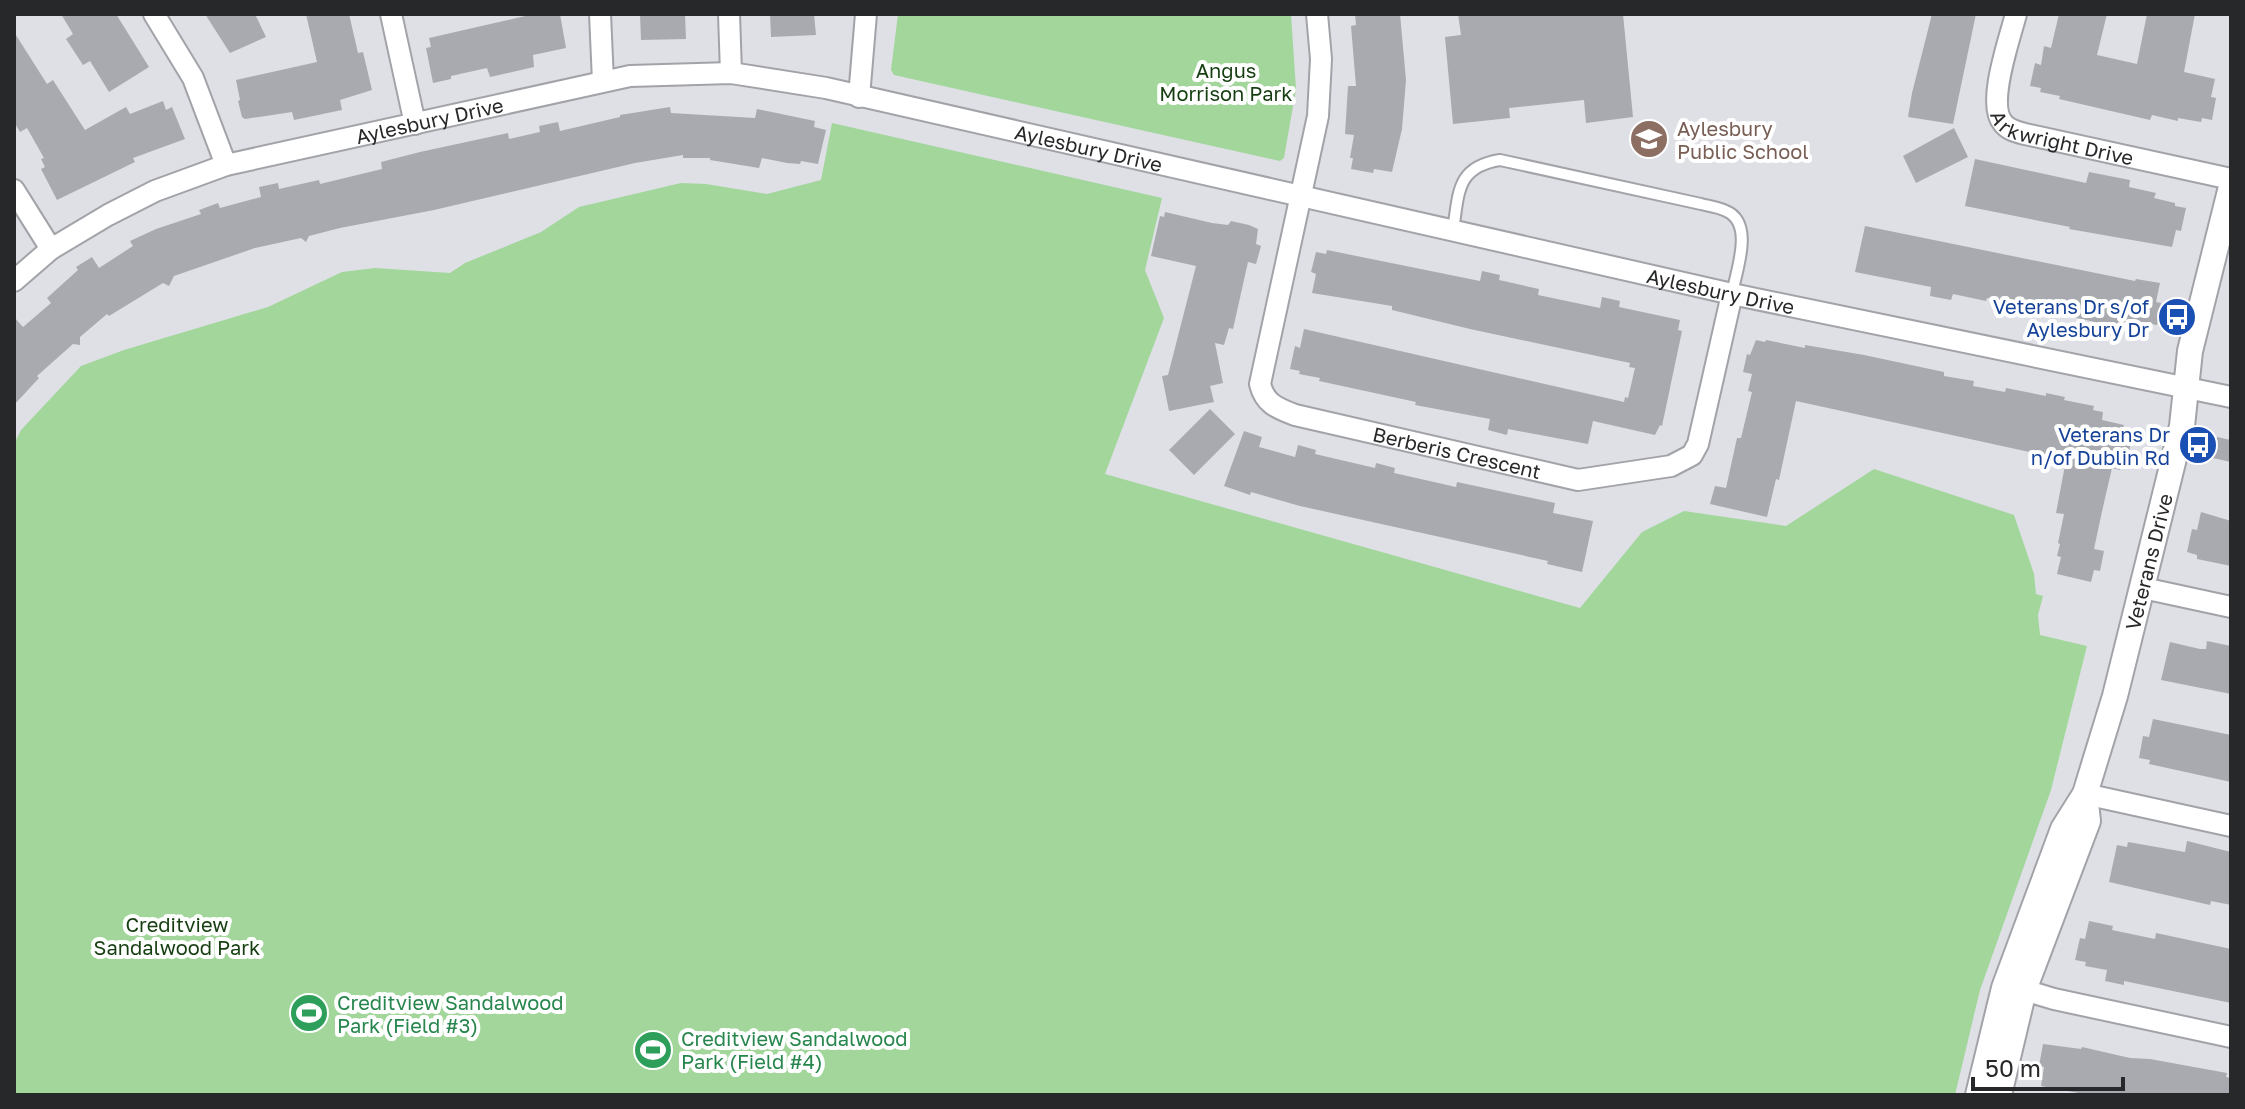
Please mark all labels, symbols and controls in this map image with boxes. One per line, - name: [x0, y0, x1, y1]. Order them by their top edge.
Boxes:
- park label: Angus Morrison Park: [1159, 58, 1293, 105]
- street label: Aylesbury Drive: [353, 92, 506, 148]
- street label: Arkwright Drive: [1986, 107, 2136, 169]
- place label: Aylesbury Public School: [1677, 116, 1809, 163]
- school or university icon: Aylesbury Public School: [1628, 118, 1670, 160]
- street label: Aylesbury Drive: [1013, 119, 1165, 176]
- street label: Aylesbury Drive: [1645, 263, 1797, 319]
- place label: Veterans Dr s/of Aylesbury Dr: [1993, 294, 2149, 341]
- bus stop icon: Veterans Dr s/of Aylesbury Dr: [2156, 296, 2198, 338]
- street label: Berberis Crescent: [1371, 421, 1543, 483]
- place label: Veterans Dr n/of Dublin Rd: [2031, 422, 2170, 469]
- bus stop icon: Veterans Dr n/of Dublin Rd: [2177, 424, 2219, 466]
- street label: Veterans Drive: [2120, 491, 2177, 632]
- park label: Creditview Sandalwood Park: [94, 912, 260, 959]
- place label: Creditview Sandalwood Park (Field #3): [337, 990, 564, 1037]
- sports icon: Creditview Sandalwood Park (Field #3): [288, 992, 330, 1034]
- place label: Creditview Sandalwood Park (Field #4): [681, 1026, 908, 1073]
- sports icon: Creditview Sandalwood Park (Field #4): [632, 1029, 674, 1071]
- scale bar: [1973, 1041, 2123, 1091]
- text: 50 m: [1985, 1053, 2041, 1082]

